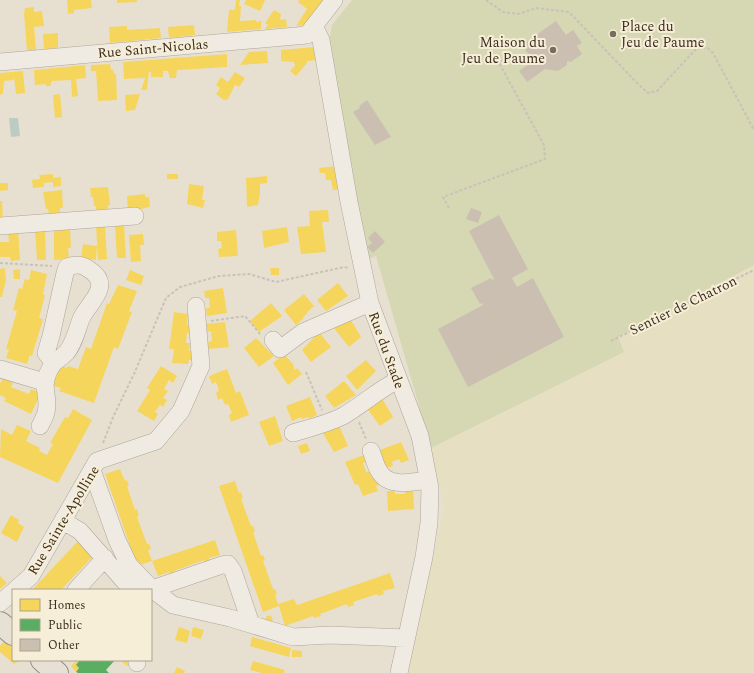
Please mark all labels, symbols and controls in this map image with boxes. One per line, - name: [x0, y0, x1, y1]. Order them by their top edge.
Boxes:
- place label: Place du Jeu de Paume: [621, 16, 705, 53]
- marker: Place du Jeu de Paume: [608, 29, 618, 39]
- place label: Maison du Jeu de Paume: [461, 32, 545, 69]
- street label: Rue Saint-Nicolas: [97, 33, 209, 64]
- marker: Maison du Jeu de Paume: [548, 45, 558, 55]
- street label: Sentier de Chatron: [626, 270, 741, 341]
- street label: Rue du Stade: [363, 309, 410, 392]
- street label: Rue Sainte-Apolline: [22, 461, 105, 579]
- legend: [12, 589, 152, 661]
- text: Homes: [48, 596, 86, 615]
- text: Public: [48, 616, 82, 635]
- text: Other: [48, 636, 80, 655]

